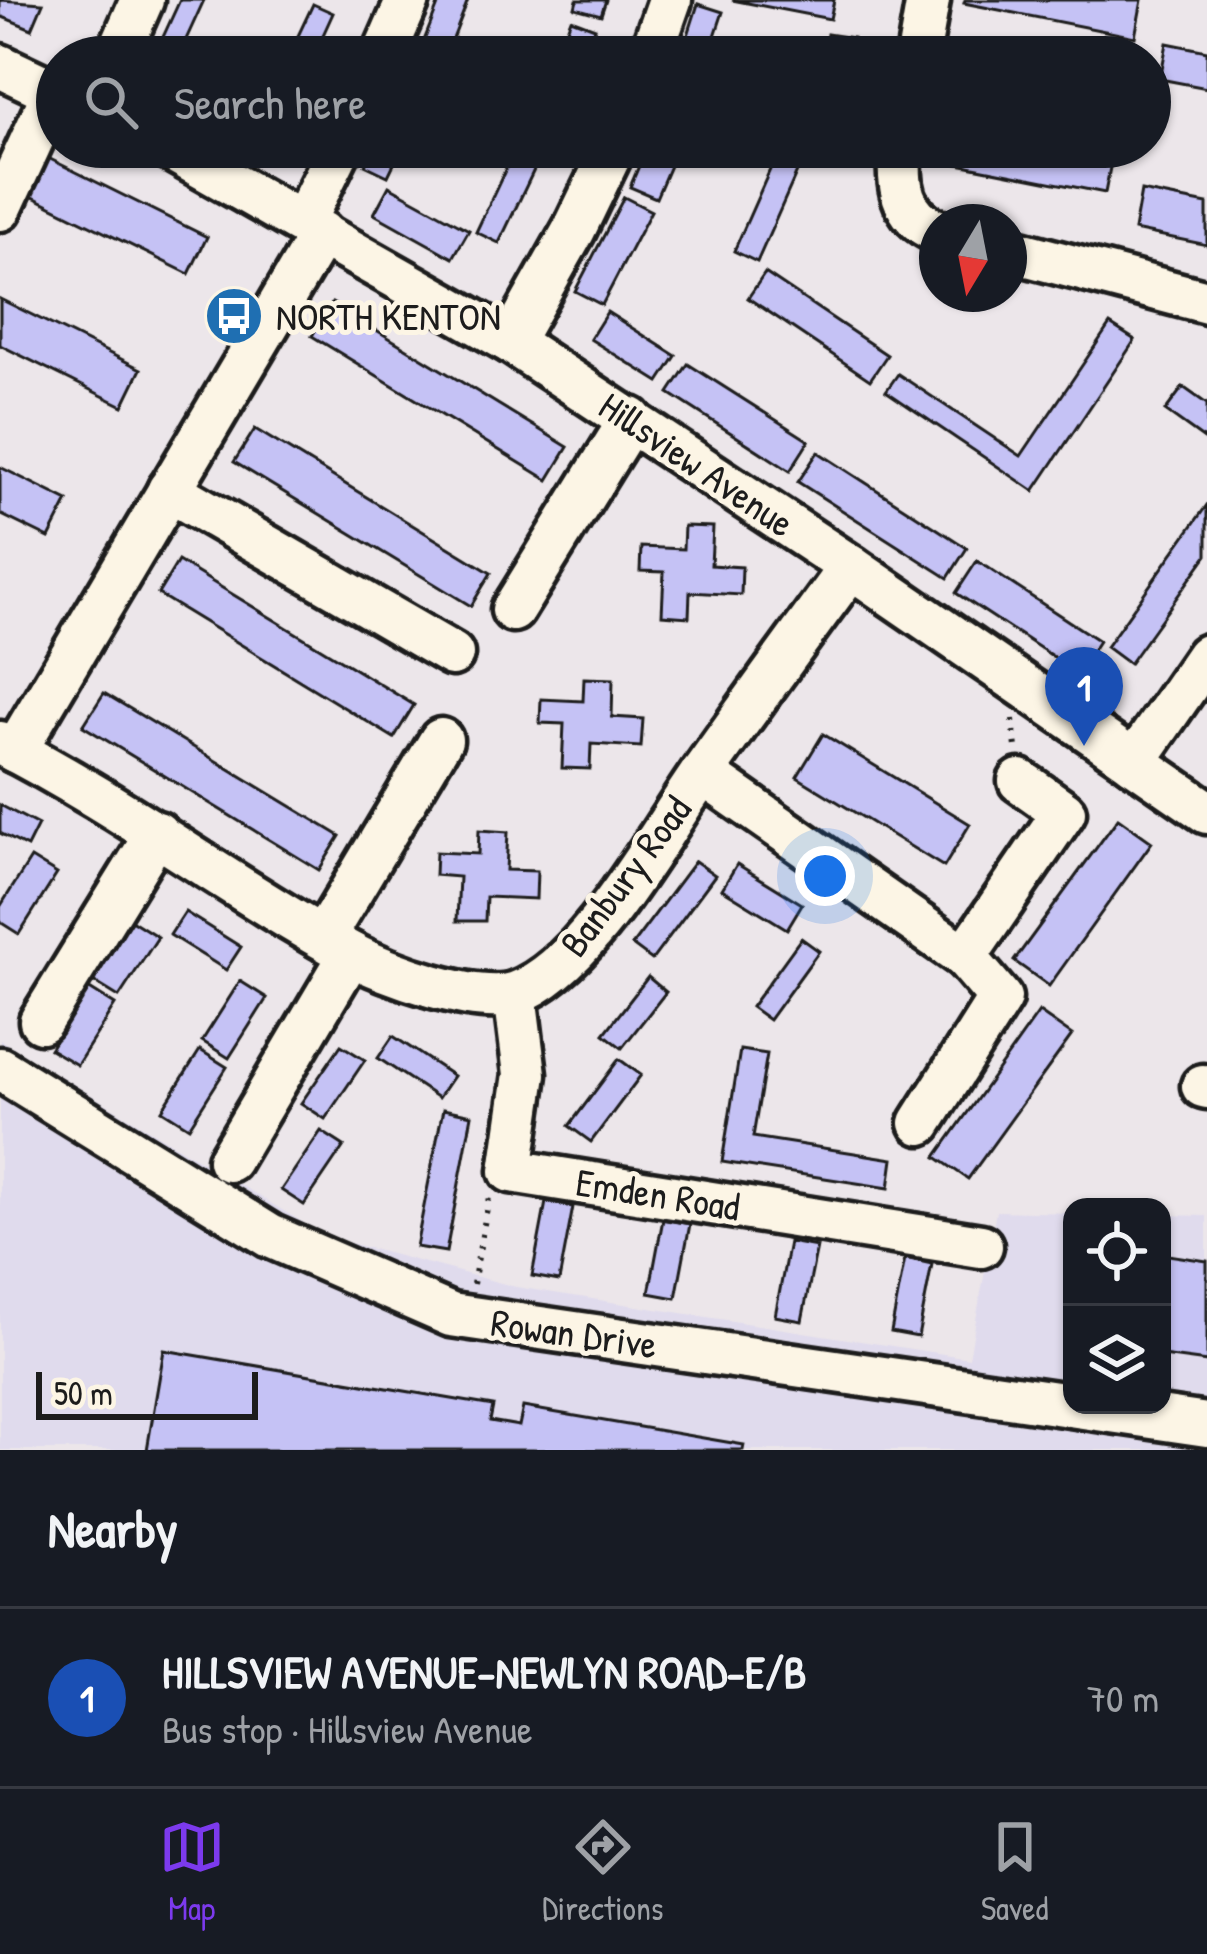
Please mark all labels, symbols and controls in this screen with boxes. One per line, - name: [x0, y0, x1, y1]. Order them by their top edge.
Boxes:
- search box: [36, 36, 1171, 168]
- icon: search: [78, 69, 144, 135]
- text: Search here: [174, 72, 366, 133]
- north arrow: [919, 204, 1027, 312]
- bus stop icon: NORTH KENTON: [203, 285, 265, 347]
- place label: NORTH KENTON: [276, 289, 501, 342]
- street label: Hillsview Avenue: [589, 379, 805, 548]
- pin: 1: [1045, 647, 1123, 746]
- street label: Banbury Road: [547, 784, 703, 967]
- your location: [795, 846, 855, 906]
- street label: Emden Road: [572, 1154, 744, 1233]
- map controls: [1063, 1198, 1171, 1414]
- button: locate: [1063, 1198, 1171, 1306]
- street label: Rowan Drive: [488, 1295, 660, 1370]
- button: layers: [1063, 1306, 1171, 1414]
- scale bar: [36, 1366, 258, 1419]
- text: 50 m: [54, 1371, 113, 1415]
- text: Nearby: [48, 1494, 178, 1563]
- text: HILLSVIEW AVENUE-NEWLYN ROAD-E/B: [162, 1641, 807, 1702]
- text: 1: [80, 1671, 94, 1724]
- text: 70 m: [1087, 1671, 1159, 1724]
- text: Bus stop · Hillsview Avenue: [162, 1702, 533, 1755]
- tab: Map: [159, 1814, 225, 1930]
- tab: Directions: [542, 1814, 664, 1930]
- tab: Saved: [981, 1814, 1048, 1930]

